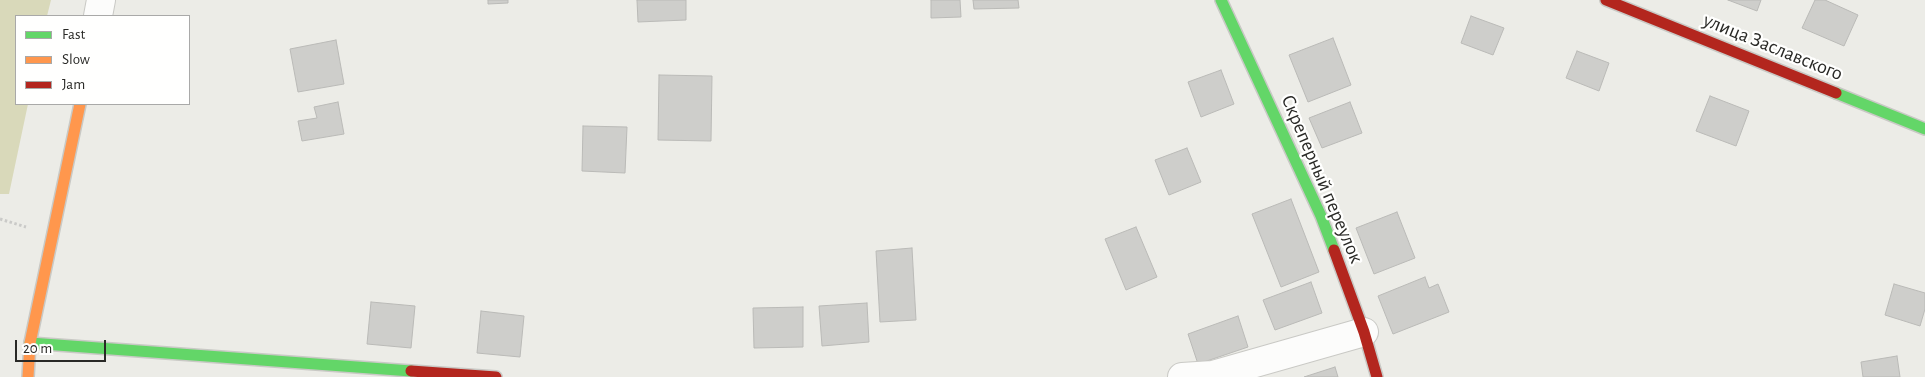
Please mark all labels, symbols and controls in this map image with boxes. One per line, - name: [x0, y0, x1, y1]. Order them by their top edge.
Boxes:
- street label: улица Заславского: [1700, 8, 1846, 86]
- legend: [15, 15, 190, 105]
- text: Fast: [62, 27, 85, 42]
- text: Slow: [62, 52, 90, 67]
- text: Jam: [62, 77, 85, 92]
- street label: Скреперный переулок: [1276, 91, 1368, 267]
- scale bar: [18, 330, 109, 362]
- text: 20 m: [23, 341, 52, 356]

